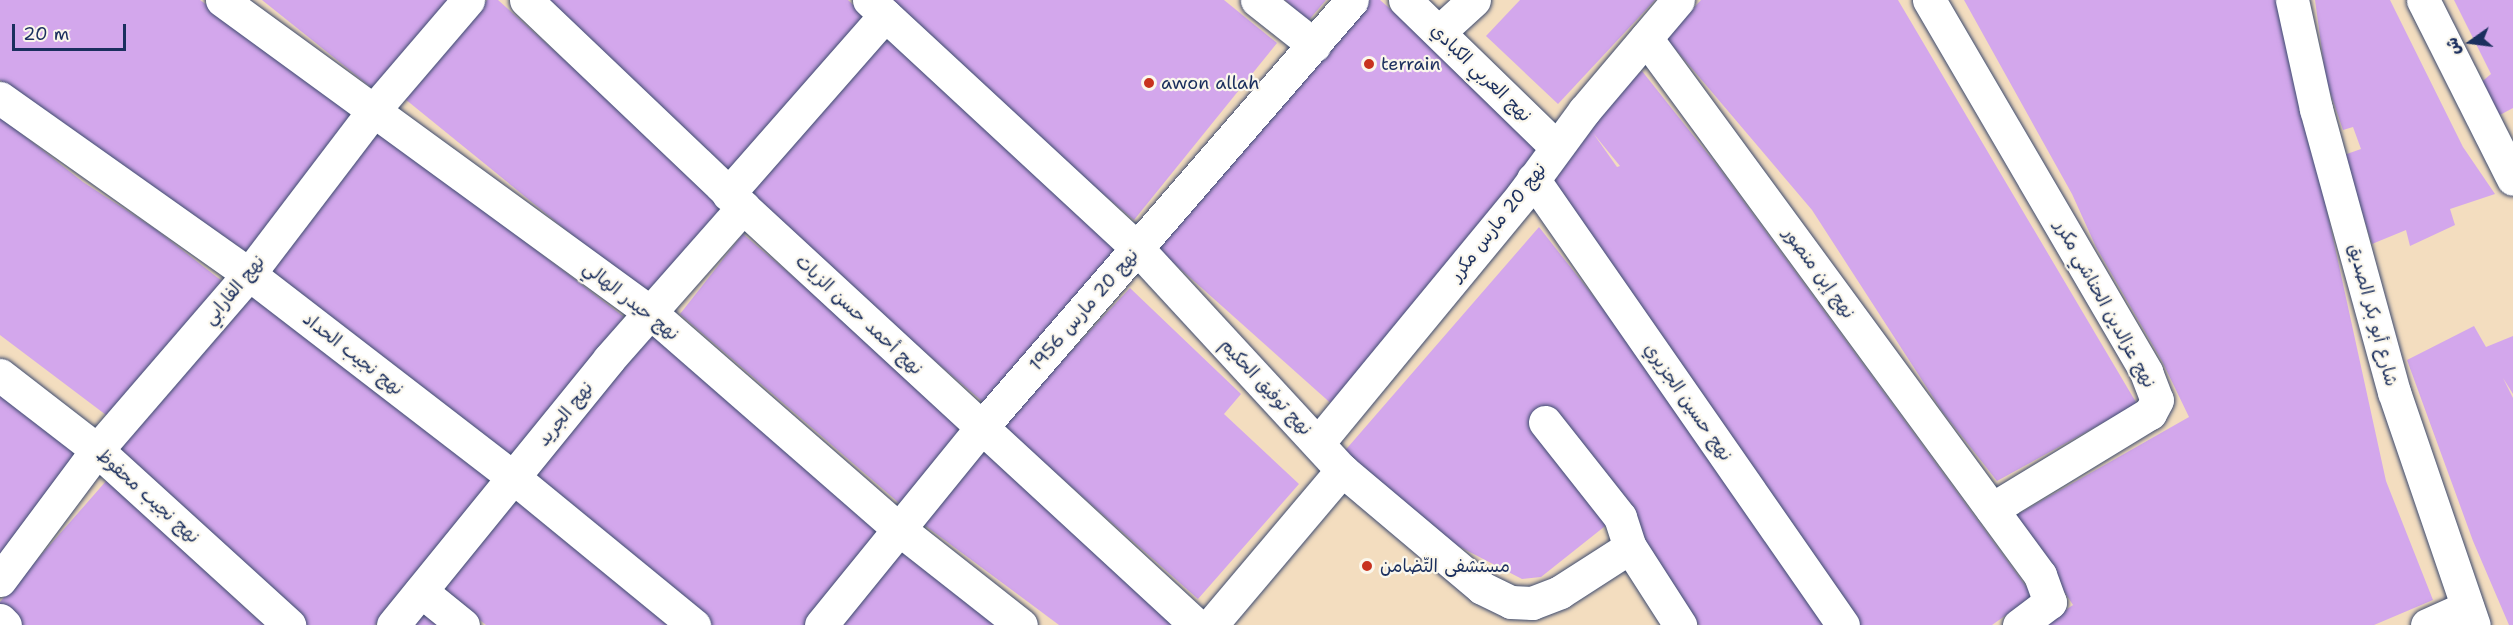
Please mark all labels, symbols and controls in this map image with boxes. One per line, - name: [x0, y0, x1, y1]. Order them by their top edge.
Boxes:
- scale bar: [15, 12, 129, 50]
- north arrow: [2441, 12, 2501, 72]
- street label: نهج العربي الكبادي: [1426, 20, 1536, 126]
- text: 20 m: [23, 22, 69, 46]
- text: ش: [2441, 35, 2465, 58]
- place label: terrain: [1381, 53, 1440, 75]
- marker: terrain: [1362, 57, 1376, 71]
- place label: awon allah: [1161, 72, 1260, 94]
- marker: awon allah: [1142, 76, 1156, 90]
- street label: نهج 20 مارس مكرر: [1445, 159, 1551, 285]
- street label: نهج عزالدين الحناشي مكرر: [2050, 216, 2160, 392]
- street label: نهج إبن منصور: [1779, 223, 1859, 323]
- street label: شارع أبو بكر الصديق: [2344, 241, 2402, 389]
- street label: نهج 20 مارس 1956: [1025, 244, 1143, 376]
- street label: نهج الفارابي: [199, 251, 269, 329]
- street label: نهج أحمد حسن الزيات: [791, 251, 927, 379]
- street label: نهج حيدر الهالي: [579, 257, 683, 345]
- street label: نهج نجيب الحداد: [298, 308, 408, 400]
- street label: نهج توفيق الحكيم: [1216, 334, 1316, 440]
- street label: نهج حسين الجزيري: [1639, 339, 1737, 465]
- street label: نهج الجريد: [532, 377, 598, 451]
- street label: نهج نجيب محفوظ: [92, 444, 204, 548]
- place label: مستشفى التّضامن: [1380, 555, 1510, 577]
- marker: مستشفى التّضامن: [1358, 557, 1376, 575]

